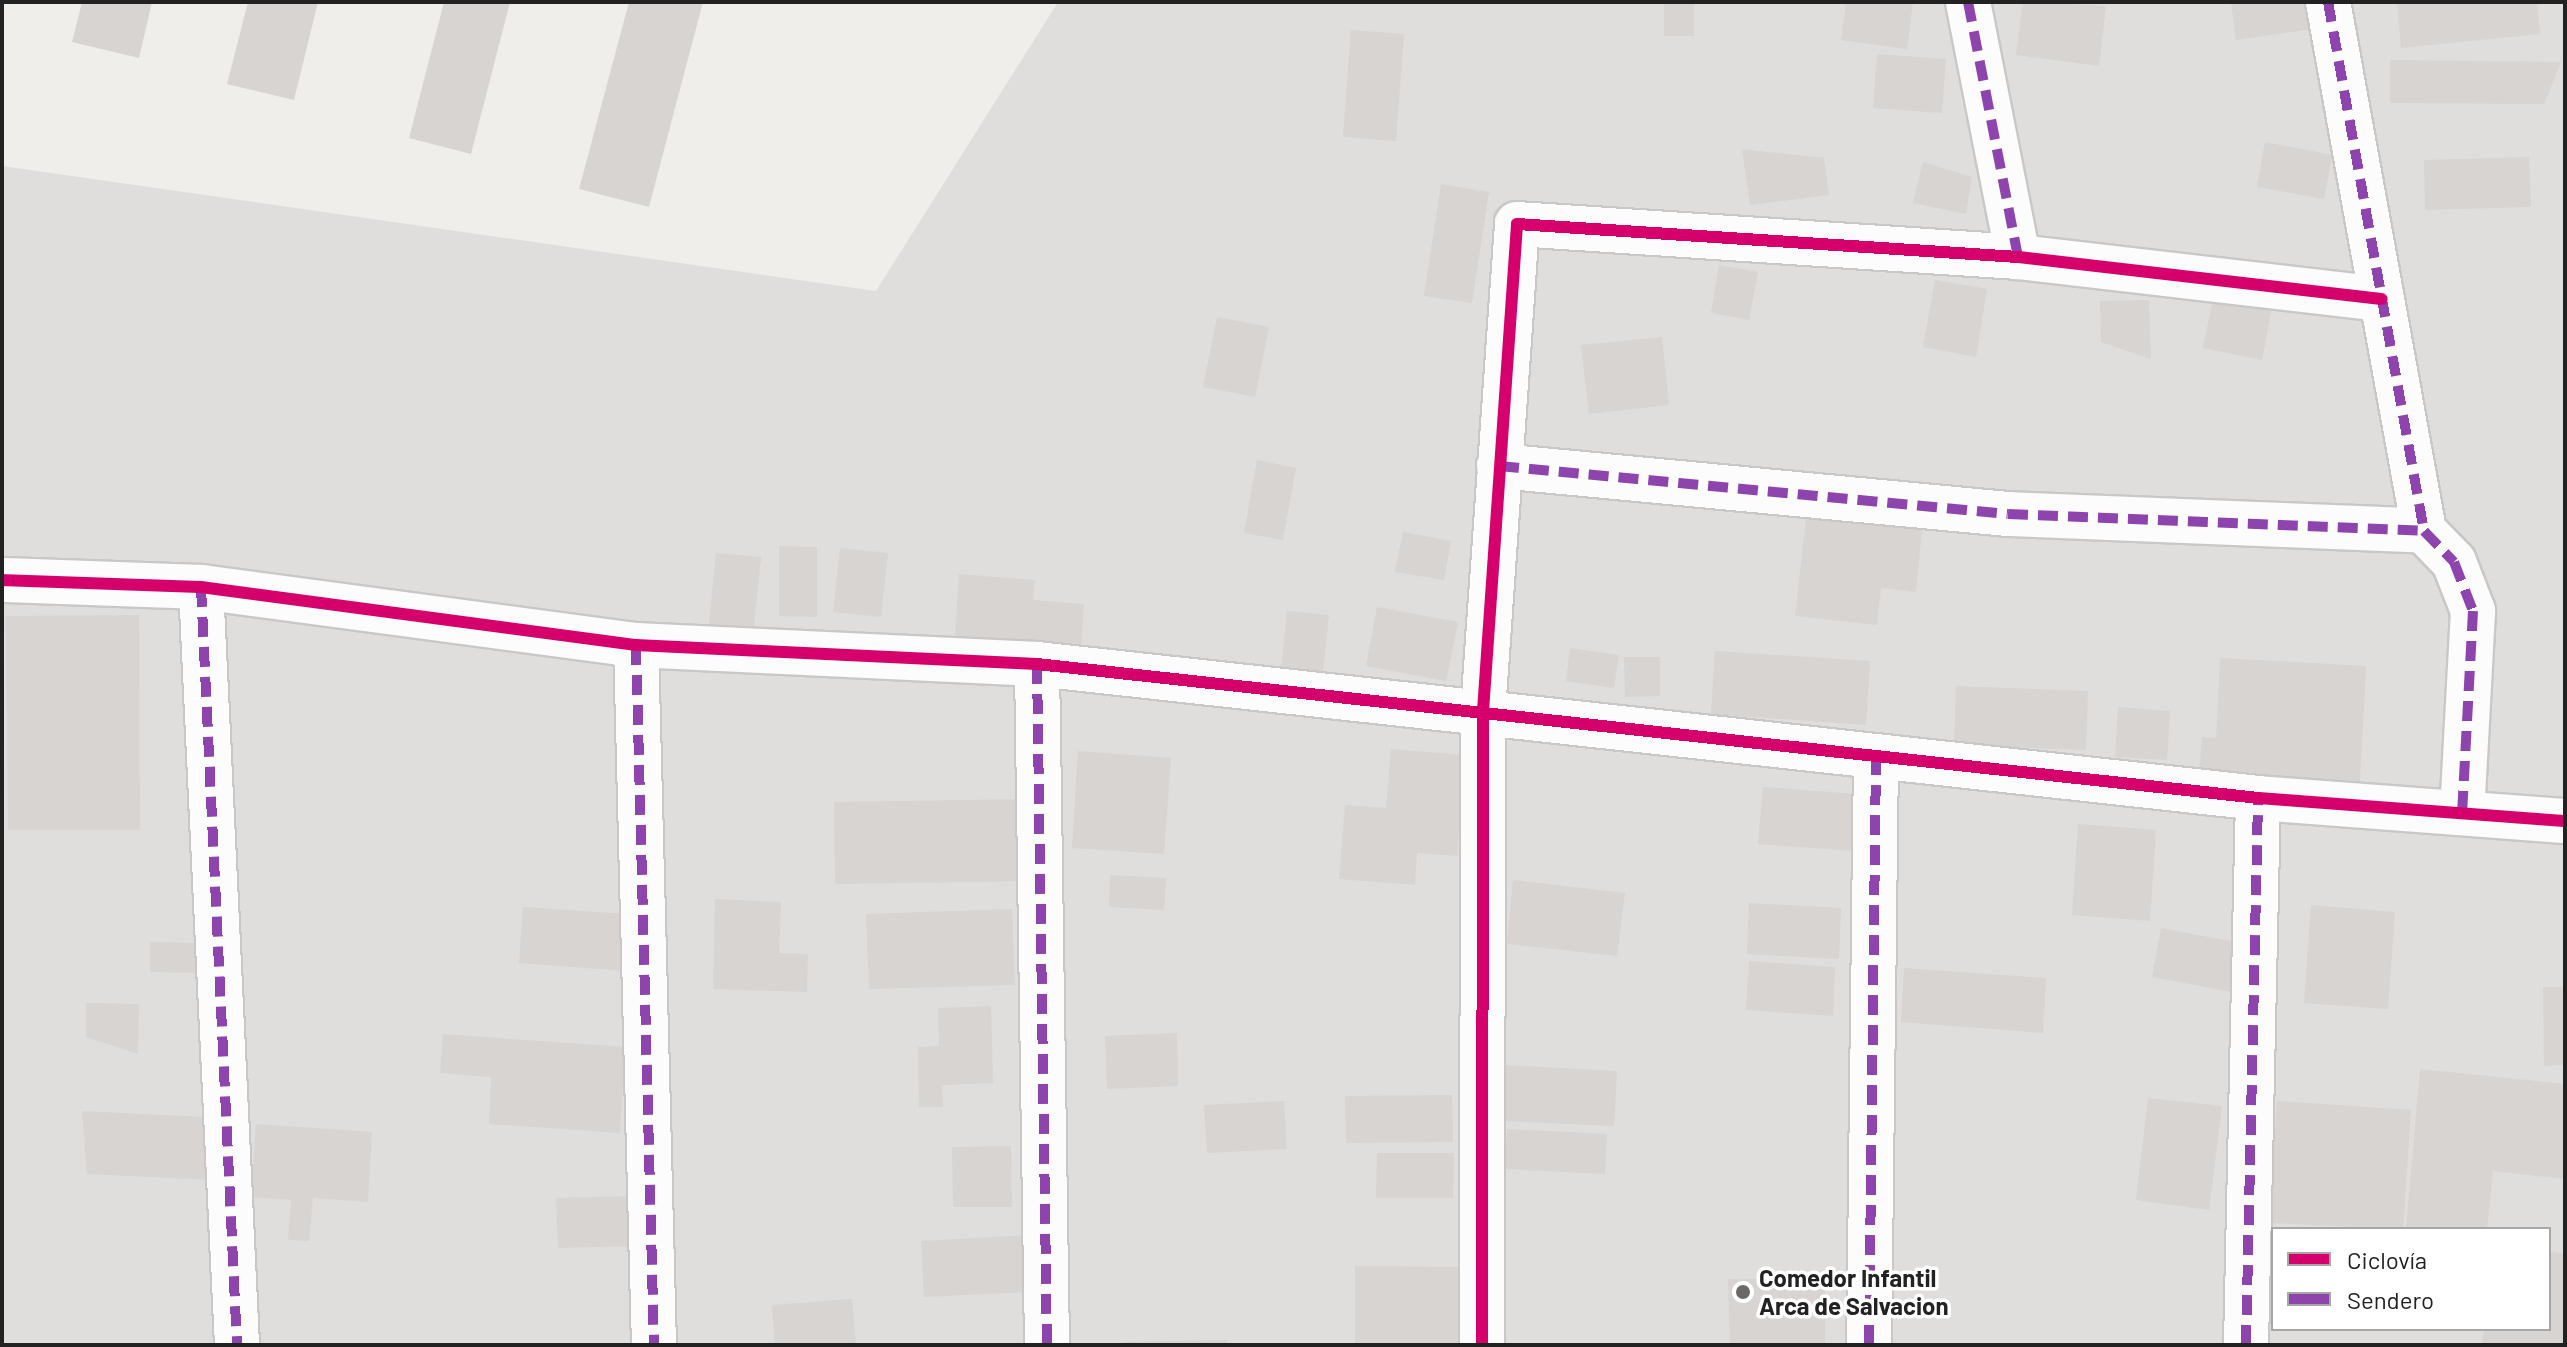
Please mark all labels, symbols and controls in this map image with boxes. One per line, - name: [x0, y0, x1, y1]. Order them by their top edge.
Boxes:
- legend: [2271, 1227, 2551, 1331]
- text: Ciclovía: [2347, 1245, 2427, 1274]
- place label: Comedor Infantil Arca de Salvacion: [1759, 1264, 1949, 1320]
- marker: Comedor Infantil Arca de Salvacion: [1734, 1283, 1752, 1301]
- text: Sendero: [2347, 1285, 2434, 1314]

